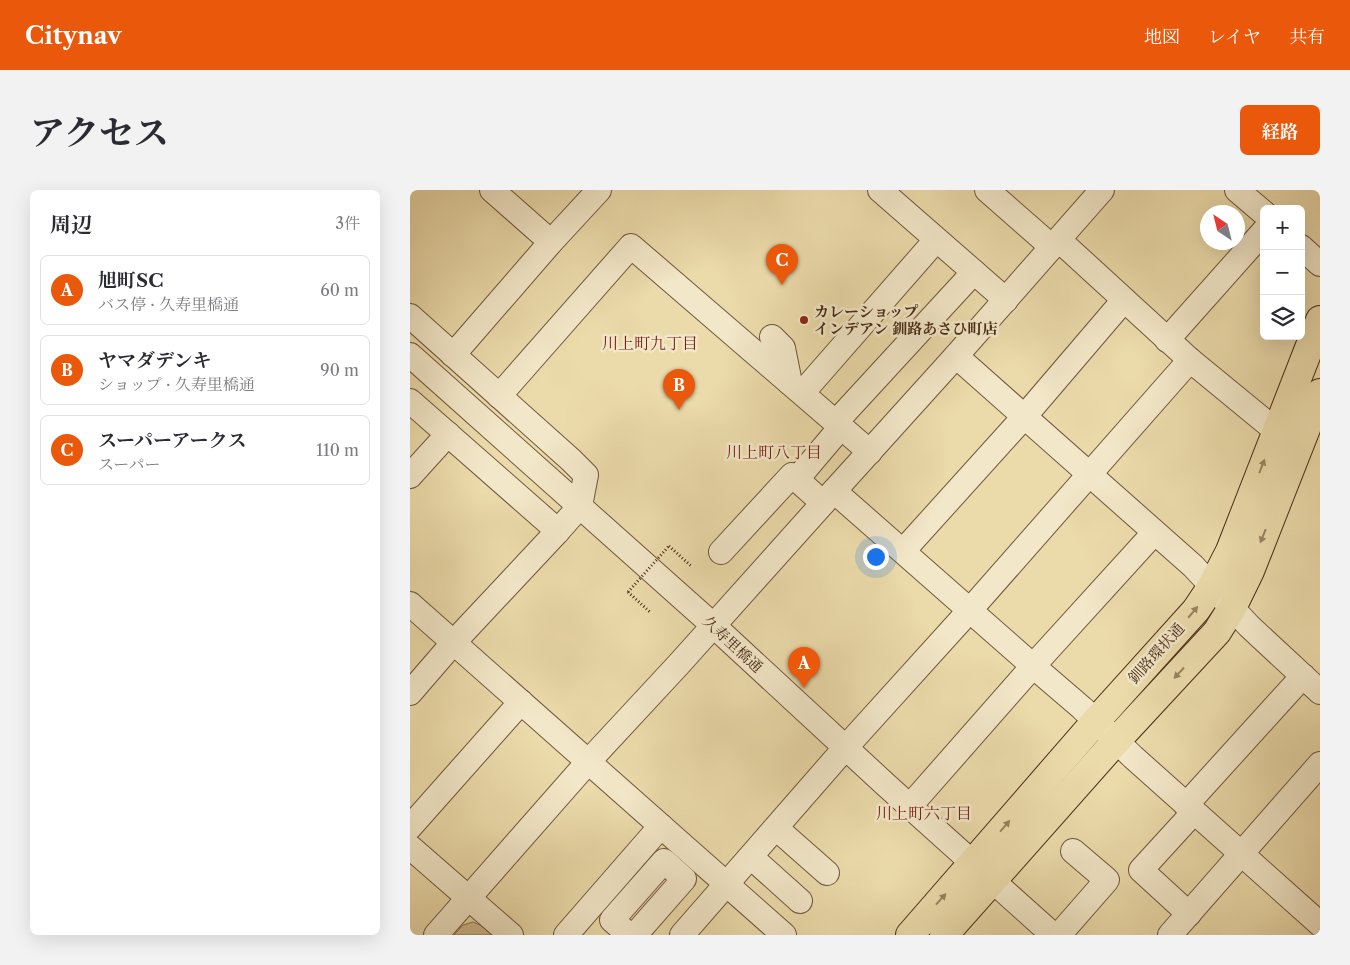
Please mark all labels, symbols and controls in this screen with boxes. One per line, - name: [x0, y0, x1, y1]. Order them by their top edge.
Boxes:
- text: Citynav: [25, 21, 122, 50]
- text: 地図: [1144, 26, 1180, 48]
- text: レイヤ: [1208, 26, 1261, 48]
- text: 共有: [1289, 26, 1325, 48]
- button: 経路: [1240, 105, 1320, 155]
- text: アクセス: [30, 111, 169, 154]
- north arrow: [1200, 205, 1245, 250]
- map controls: [1260, 205, 1305, 340]
- button: +: [1260, 205, 1305, 250]
- text: 周辺: [50, 212, 92, 237]
- text: 3件: [335, 213, 360, 233]
- pin: C: [766, 244, 798, 285]
- button: −: [1260, 250, 1305, 295]
- text: 旭町SC: [98, 269, 163, 292]
- text: A: [61, 280, 73, 300]
- text: 60 m: [320, 280, 359, 300]
- text: バス停 · 久寿里橋通: [98, 294, 239, 314]
- button: layers: [1260, 295, 1305, 340]
- place label: カレーショップ インデアン 釧路あさひ町店: [814, 302, 997, 338]
- marker: カレーショップ インデアン 釧路あさひ町店: [798, 314, 810, 326]
- district label: 川上町九丁目: [602, 333, 698, 353]
- text: ヤマダデンキ: [98, 349, 212, 372]
- text: B: [61, 360, 73, 380]
- text: 90 m: [320, 360, 359, 380]
- pin: B: [663, 369, 695, 410]
- text: ショップ · 久寿里橋通: [98, 374, 255, 394]
- text: スーパーアークス: [98, 429, 246, 452]
- text: C: [61, 440, 73, 460]
- text: 110 m: [316, 440, 359, 460]
- district label: 川上町八丁目: [726, 442, 822, 462]
- text: スーパー: [98, 454, 160, 474]
- one-way arrow: [1258, 458, 1266, 473]
- one-way arrow: [1259, 529, 1267, 544]
- your location: [863, 544, 889, 570]
- one-way arrow: [1187, 606, 1198, 618]
- street label: 久寿里橋通: [699, 611, 767, 677]
- street label: 釧路環状通: [1124, 619, 1188, 687]
- pin: A: [788, 647, 820, 688]
- one-way arrow: [1173, 667, 1185, 679]
- district label: 川上町六丁目: [876, 803, 972, 823]
- one-way arrow: [999, 821, 1011, 833]
- one-way arrow: [936, 893, 947, 906]

